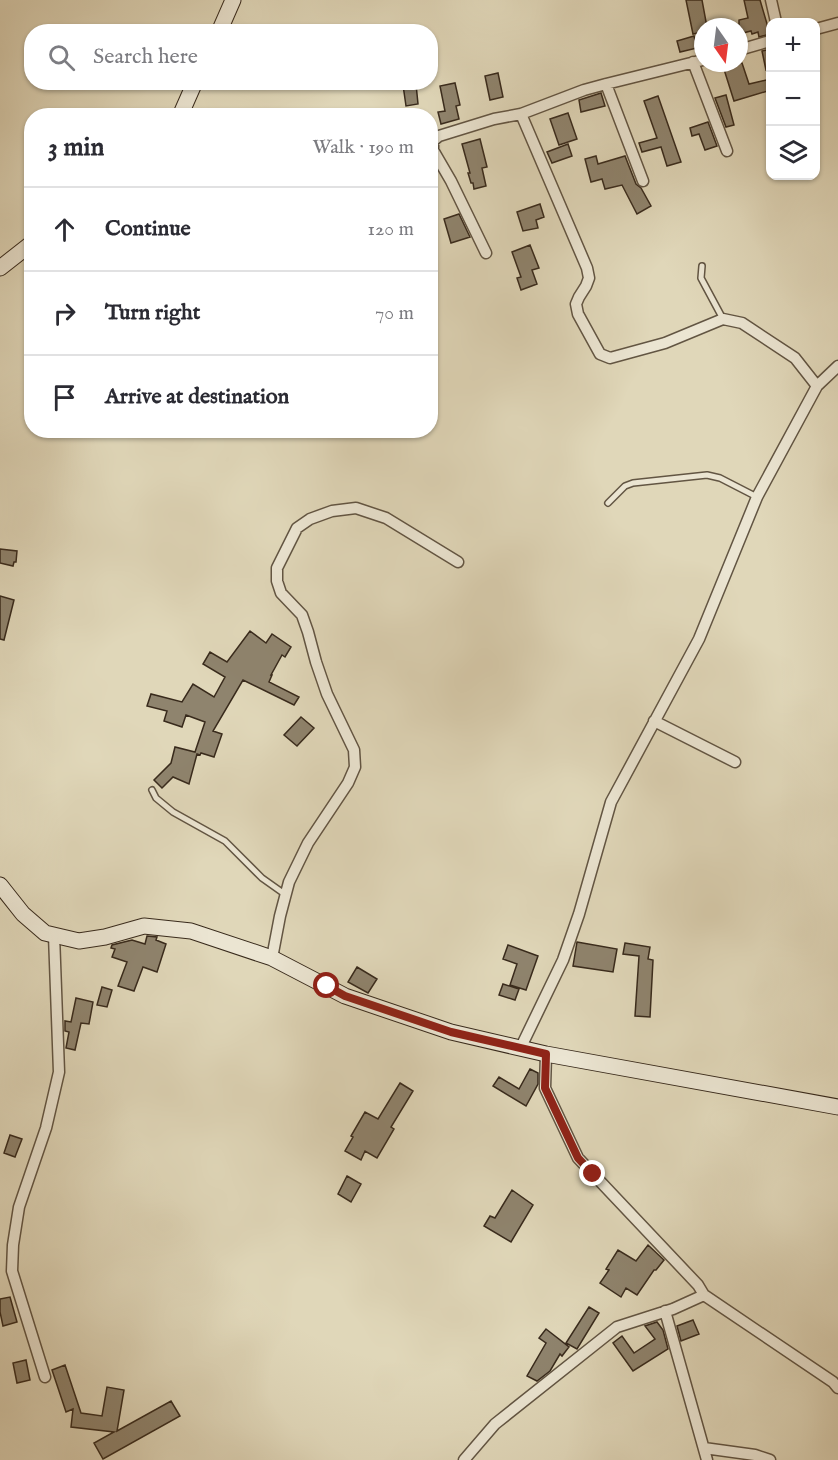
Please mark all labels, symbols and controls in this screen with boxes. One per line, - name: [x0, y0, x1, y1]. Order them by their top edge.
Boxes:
- north arrow: [694, 18, 748, 72]
- map controls: [766, 18, 820, 180]
- button: +: [766, 18, 820, 72]
- search box: [24, 24, 438, 90]
- icon: search: [45, 41, 78, 74]
- text: Search here: [93, 43, 198, 71]
- button: −: [766, 72, 820, 126]
- button: layers: [766, 126, 820, 180]
- text: 3 min: [48, 131, 104, 164]
- text: Walk · 190 m: [312, 135, 414, 160]
- icon: ahead: [48, 213, 81, 246]
- text: Continue: [105, 215, 191, 243]
- text: 120 m: [368, 217, 414, 242]
- icon: right: [48, 297, 81, 330]
- text: Turn right: [105, 299, 200, 327]
- text: 70 m: [375, 301, 414, 326]
- icon: arrive: [48, 381, 81, 414]
- text: Arrive at destination: [105, 383, 289, 411]
- route start: [313, 972, 339, 998]
- route end: [579, 1160, 605, 1186]

